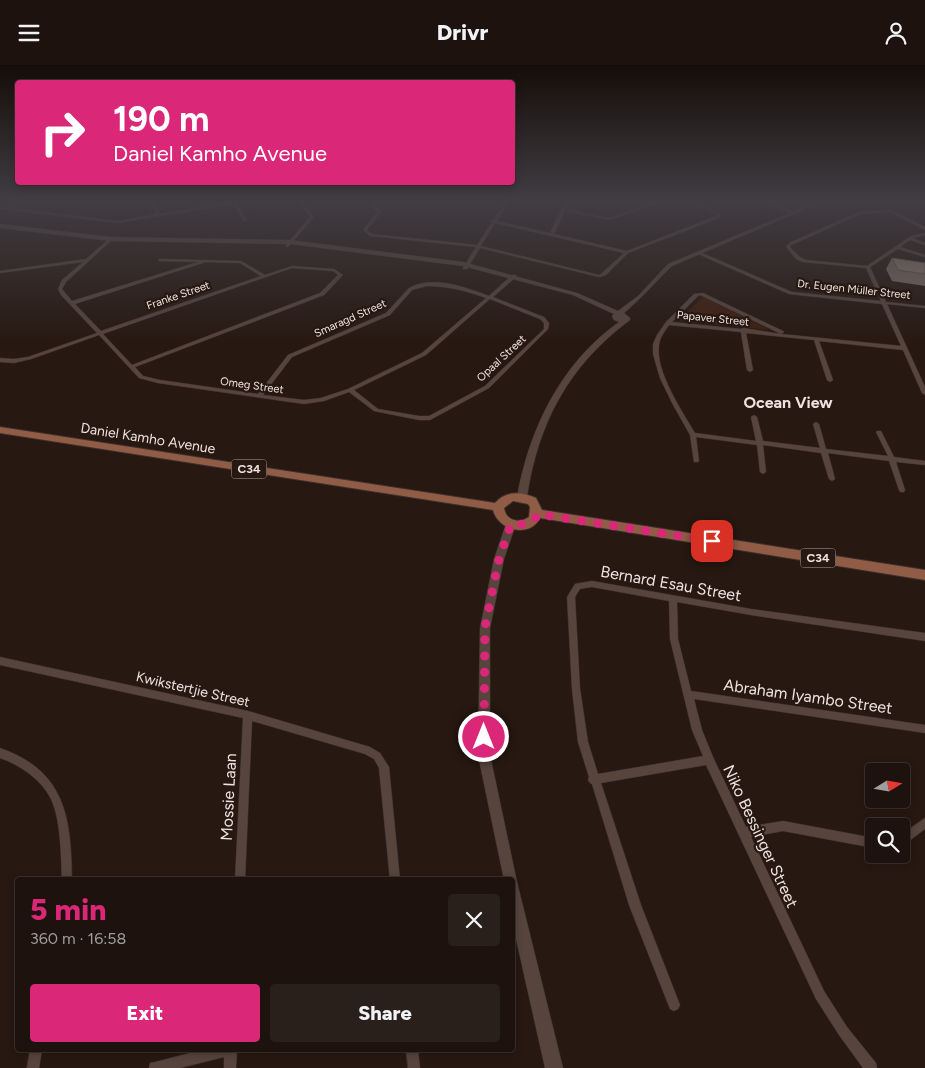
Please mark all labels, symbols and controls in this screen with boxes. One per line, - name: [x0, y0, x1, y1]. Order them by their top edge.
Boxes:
- icon: menu: [15, 19, 43, 47]
- text: Drivr: [437, 19, 488, 46]
- icon: person: [882, 19, 910, 47]
- text: 190 m: [113, 98, 210, 140]
- icon: right: [30, 100, 95, 165]
- text: Daniel Kamho Avenue: [113, 140, 327, 167]
- street label: Dr. Eugen Müller Street: [797, 277, 911, 302]
- street label: Franke Street: [145, 279, 212, 312]
- street label: Smaragd Street: [312, 297, 388, 340]
- street label: Papaver Street: [676, 308, 750, 329]
- street label: Opaal Street: [474, 332, 529, 384]
- street label: Omeg Street: [219, 375, 284, 396]
- district label: Ocean View: [743, 393, 833, 412]
- street label: Daniel Kamho Avenue: [79, 419, 217, 458]
- road number: C34: [232, 459, 266, 479]
- pin: [691, 520, 733, 562]
- icon: arrive: [698, 527, 726, 555]
- road number: C34: [800, 548, 836, 567]
- street label: Bernard Esau Street: [599, 562, 743, 605]
- street label: Kwikstertjie Street: [134, 668, 251, 711]
- street label: Abraham Iyambo Street: [722, 675, 894, 718]
- position arrow: [457, 710, 509, 762]
- street label: Mossie Laan: [217, 753, 240, 841]
- street label: Niko Bessinger Street: [719, 762, 802, 911]
- north arrow: [865, 763, 910, 807]
- map controls: [865, 763, 910, 863]
- button: search: [865, 818, 910, 863]
- text: 5 min: [30, 891, 106, 928]
- button: close: [448, 894, 500, 946]
- text: 360 m · 16:58: [30, 929, 126, 948]
- button: Exit: [30, 984, 260, 1042]
- button: Share: [270, 984, 500, 1042]

